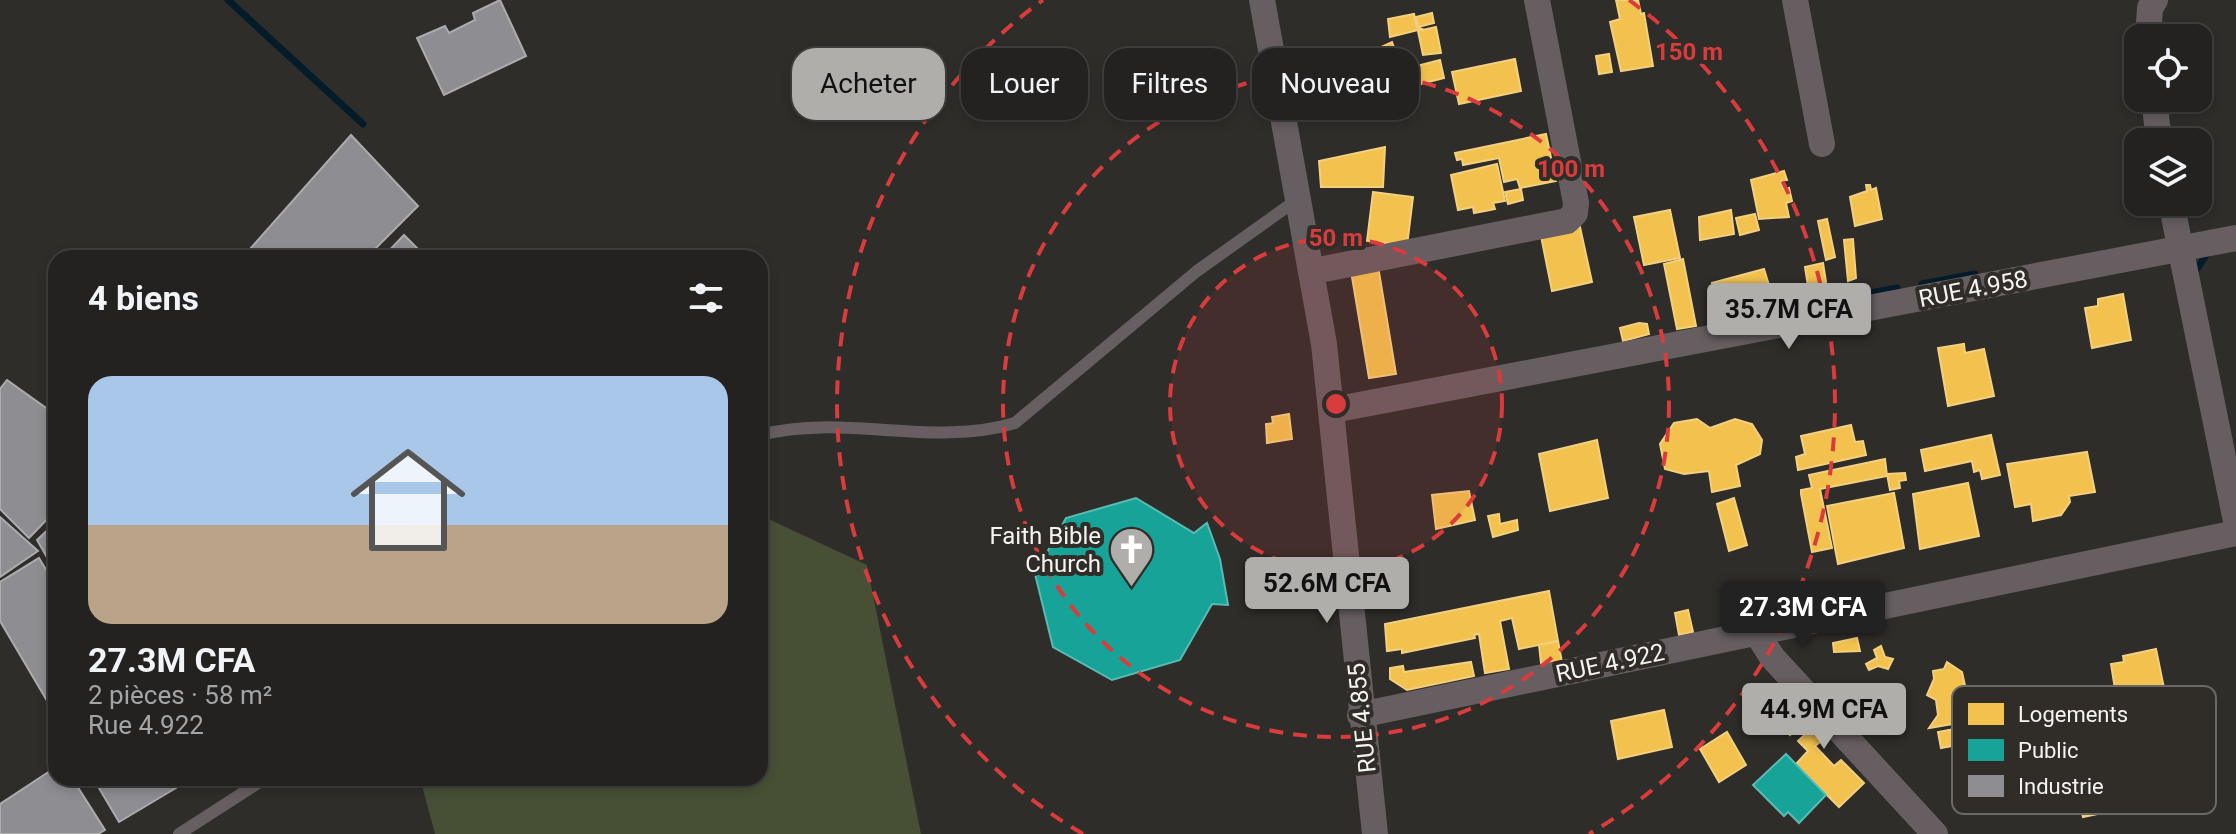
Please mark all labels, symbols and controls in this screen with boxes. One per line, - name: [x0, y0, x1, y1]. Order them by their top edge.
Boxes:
- map controls: [2124, 24, 2212, 216]
- button: locate: [2124, 24, 2212, 112]
- text: 150 m: [1655, 38, 1723, 66]
- chip: Acheter: [792, 48, 945, 120]
- chip: Louer: [961, 48, 1088, 120]
- chip: Filtres: [1104, 48, 1236, 120]
- chip: Nouveau: [1252, 48, 1419, 120]
- button: layers: [2124, 128, 2212, 216]
- text: 100 m: [1537, 155, 1605, 183]
- text: 50 m: [1309, 224, 1363, 252]
- street label: RUE 4.958: [1916, 265, 2030, 313]
- icon: filters: [684, 276, 728, 320]
- text: 4 biens: [88, 278, 199, 318]
- pin: 35.7M CFA: [1697, 283, 1881, 351]
- text: 35.7M CFA: [1725, 294, 1853, 324]
- centre of rings: [1322, 390, 1350, 418]
- icon: home: [336, 428, 480, 572]
- place label: Faith Bible Church: [989, 522, 1101, 578]
- church icon: Faith Bible Church: [1108, 526, 1156, 589]
- pin: 52.6M CFA: [1235, 557, 1419, 625]
- text: 52.6M CFA: [1263, 568, 1391, 598]
- pin: 27.3M CFA: [1711, 581, 1895, 649]
- text: 27.3M CFA: [1739, 592, 1867, 622]
- street label: RUE 4.922: [1553, 638, 1667, 688]
- text: 27.3M CFA: [88, 640, 255, 680]
- street label: RUE 4.855: [1342, 662, 1382, 774]
- text: 2 pièces · 58 m²: [88, 680, 272, 710]
- pin: 44.9M CFA: [1732, 683, 1916, 751]
- legend: [1952, 686, 2216, 814]
- text: 44.9M CFA: [1760, 694, 1888, 724]
- text: Logements: [2018, 702, 2128, 727]
- text: Rue 4.922: [88, 710, 204, 740]
- text: Public: [2018, 738, 2079, 763]
- text: Industrie: [2018, 774, 2104, 799]

